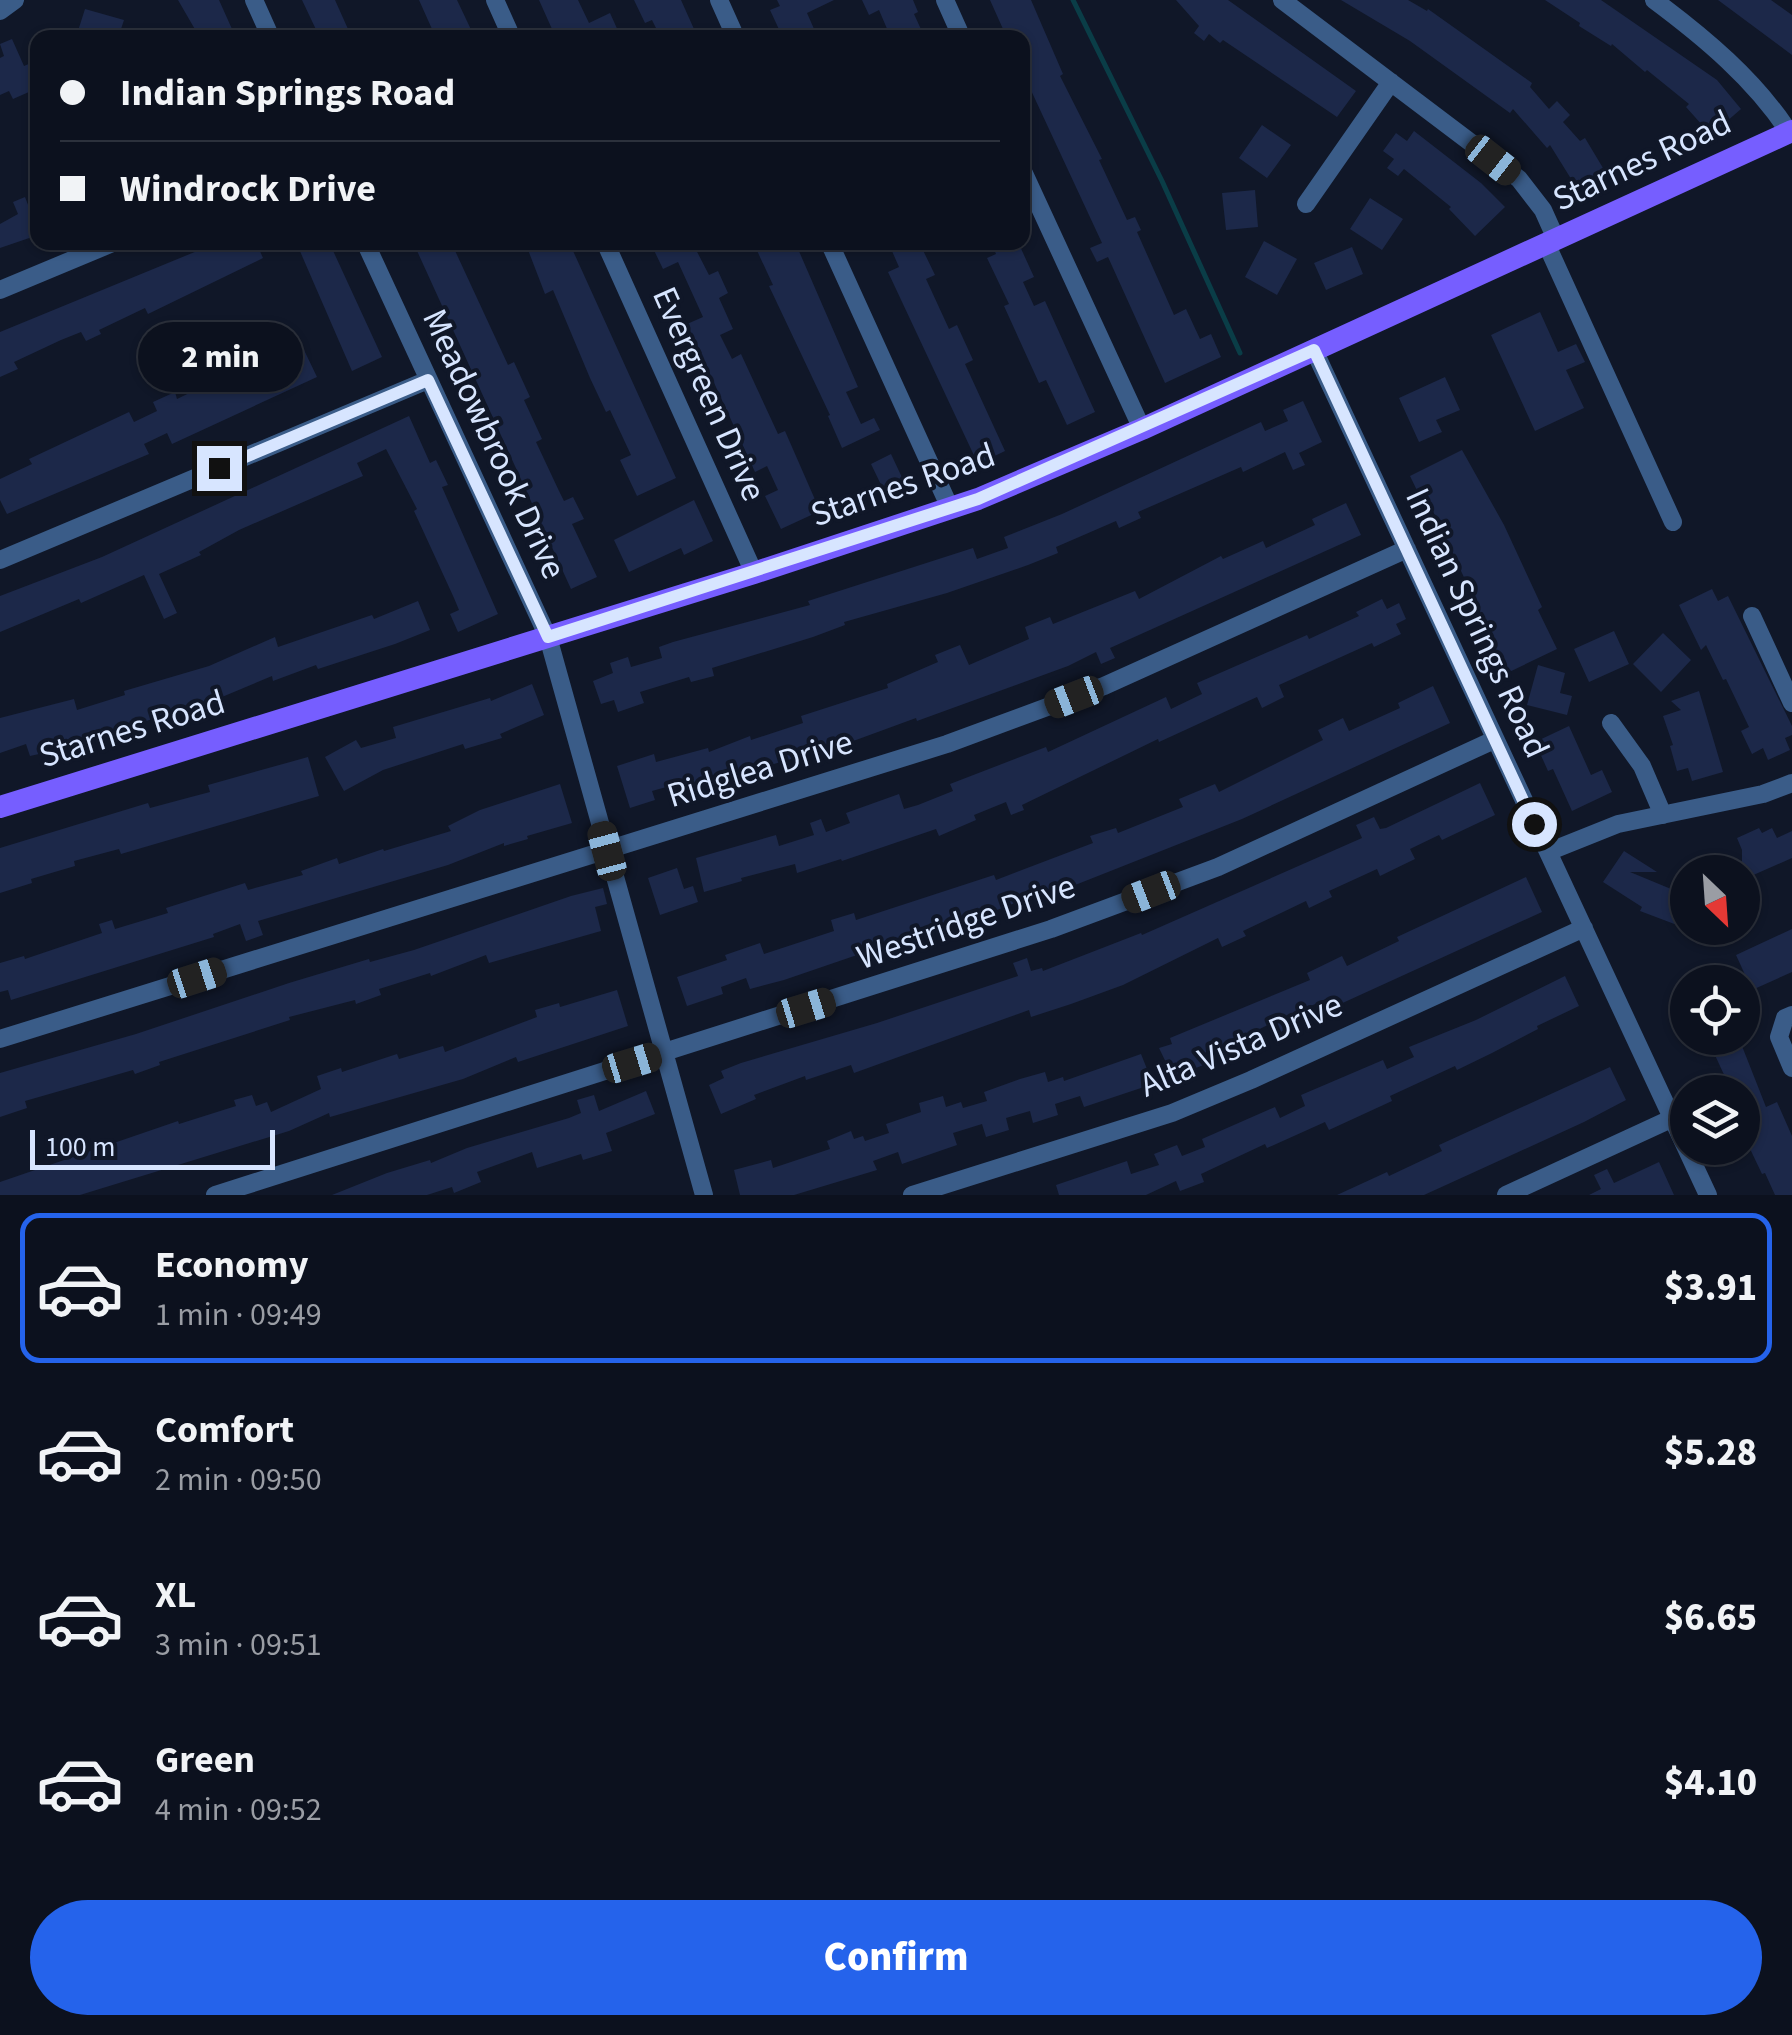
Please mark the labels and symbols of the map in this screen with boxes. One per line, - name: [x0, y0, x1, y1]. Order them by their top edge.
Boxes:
- street label: Starnes Road: [1544, 98, 1740, 224]
- car: [1460, 130, 1526, 190]
- street label: Evergreen Drive: [639, 279, 779, 509]
- street label: Meadowbrook Drive: [409, 301, 579, 587]
- callout: 2 min: [136, 323, 302, 393]
- street label: Starnes Road: [804, 430, 1002, 540]
- route end: [197, 446, 242, 491]
- street label: Indian Springs Road: [1393, 480, 1561, 766]
- car: [1041, 672, 1107, 722]
- street label: Starnes Road: [33, 677, 231, 781]
- street label: Ridglea Drive: [661, 717, 859, 821]
- route start: [1512, 802, 1557, 847]
- car: [585, 818, 629, 884]
- north arrow: [1670, 855, 1760, 945]
- street label: Westridge Drive: [850, 861, 1082, 983]
- car: [1118, 867, 1184, 917]
- car: [164, 954, 230, 1002]
- street label: Alta Vista Drive: [1132, 980, 1350, 1110]
- car: [773, 985, 839, 1031]
- car: [599, 1040, 665, 1086]
- scale bar: [30, 1125, 275, 1170]

